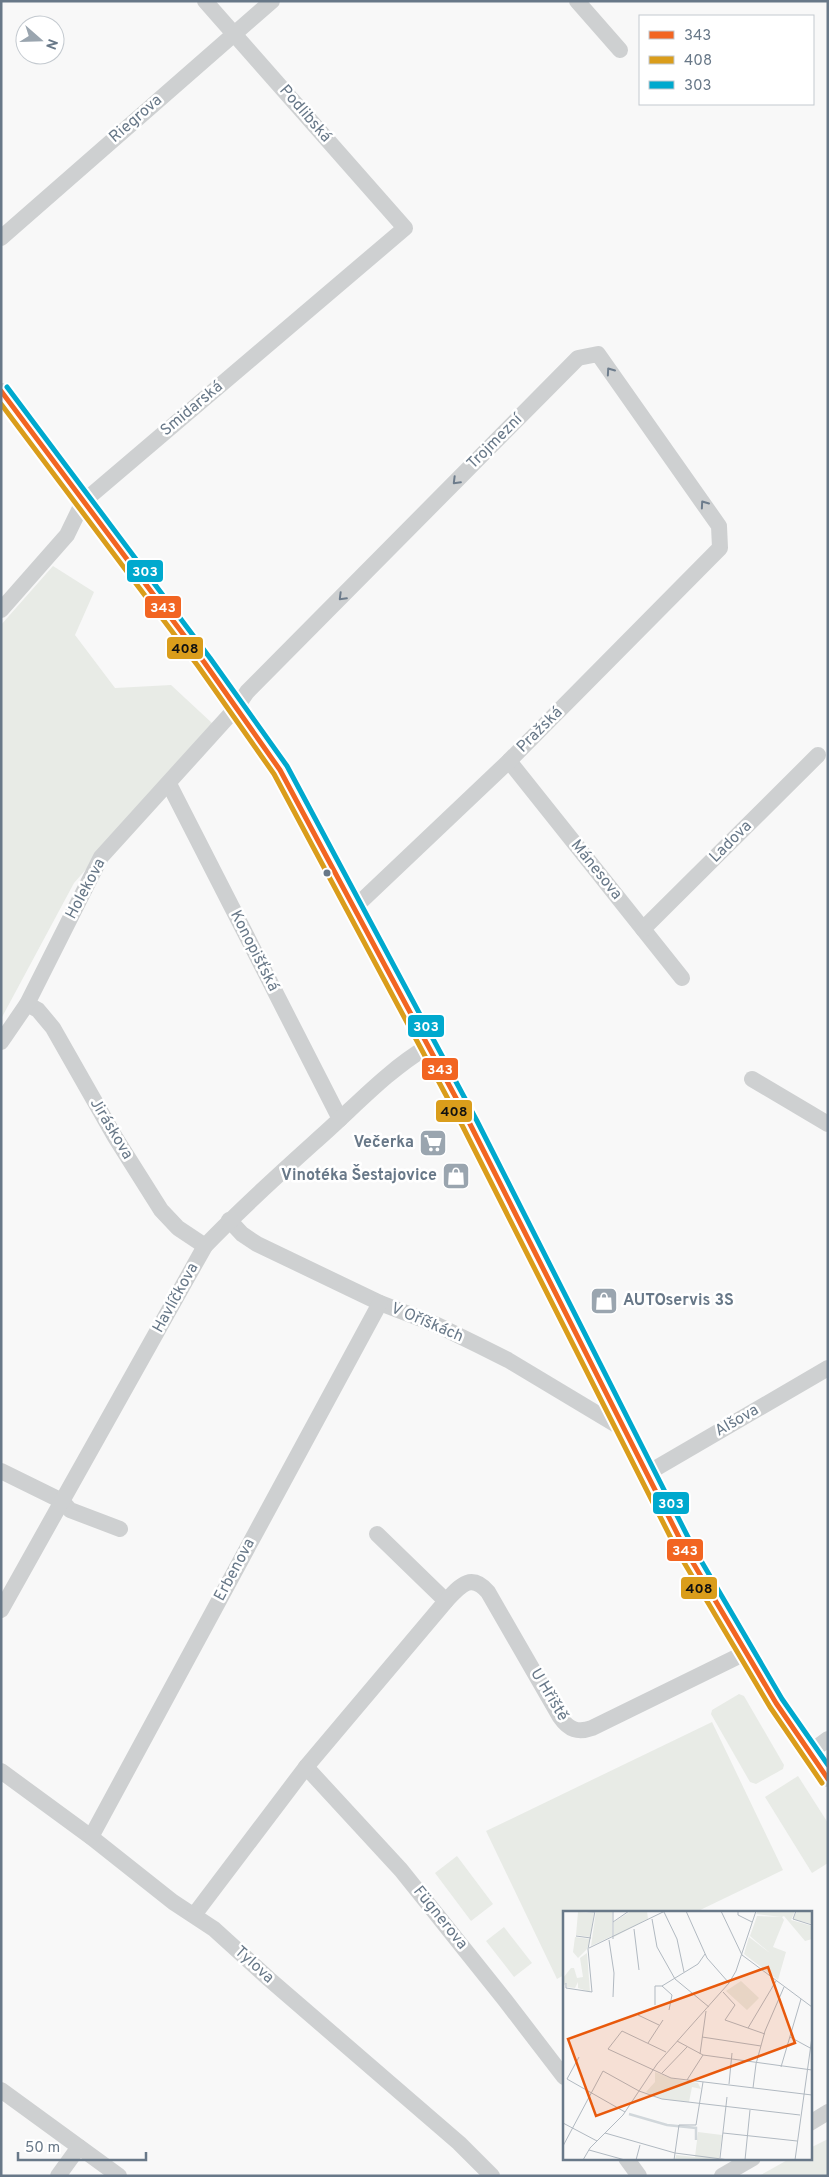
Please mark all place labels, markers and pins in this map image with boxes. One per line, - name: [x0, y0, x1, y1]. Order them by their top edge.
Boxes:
- unlabelled marker: [322, 868, 332, 878]
- supermarket icon: Večerka: [418, 1128, 448, 1158]
- place label: Večerka: [354, 1133, 414, 1153]
- shop icon: Vinotéka Šestajovice: [441, 1161, 471, 1191]
- place label: Vinotéka Šestajovice: [281, 1164, 437, 1186]
- shop icon: AUTOservis 3S: [589, 1286, 619, 1316]
- place label: AUTOservis 3S: [623, 1291, 734, 1311]

